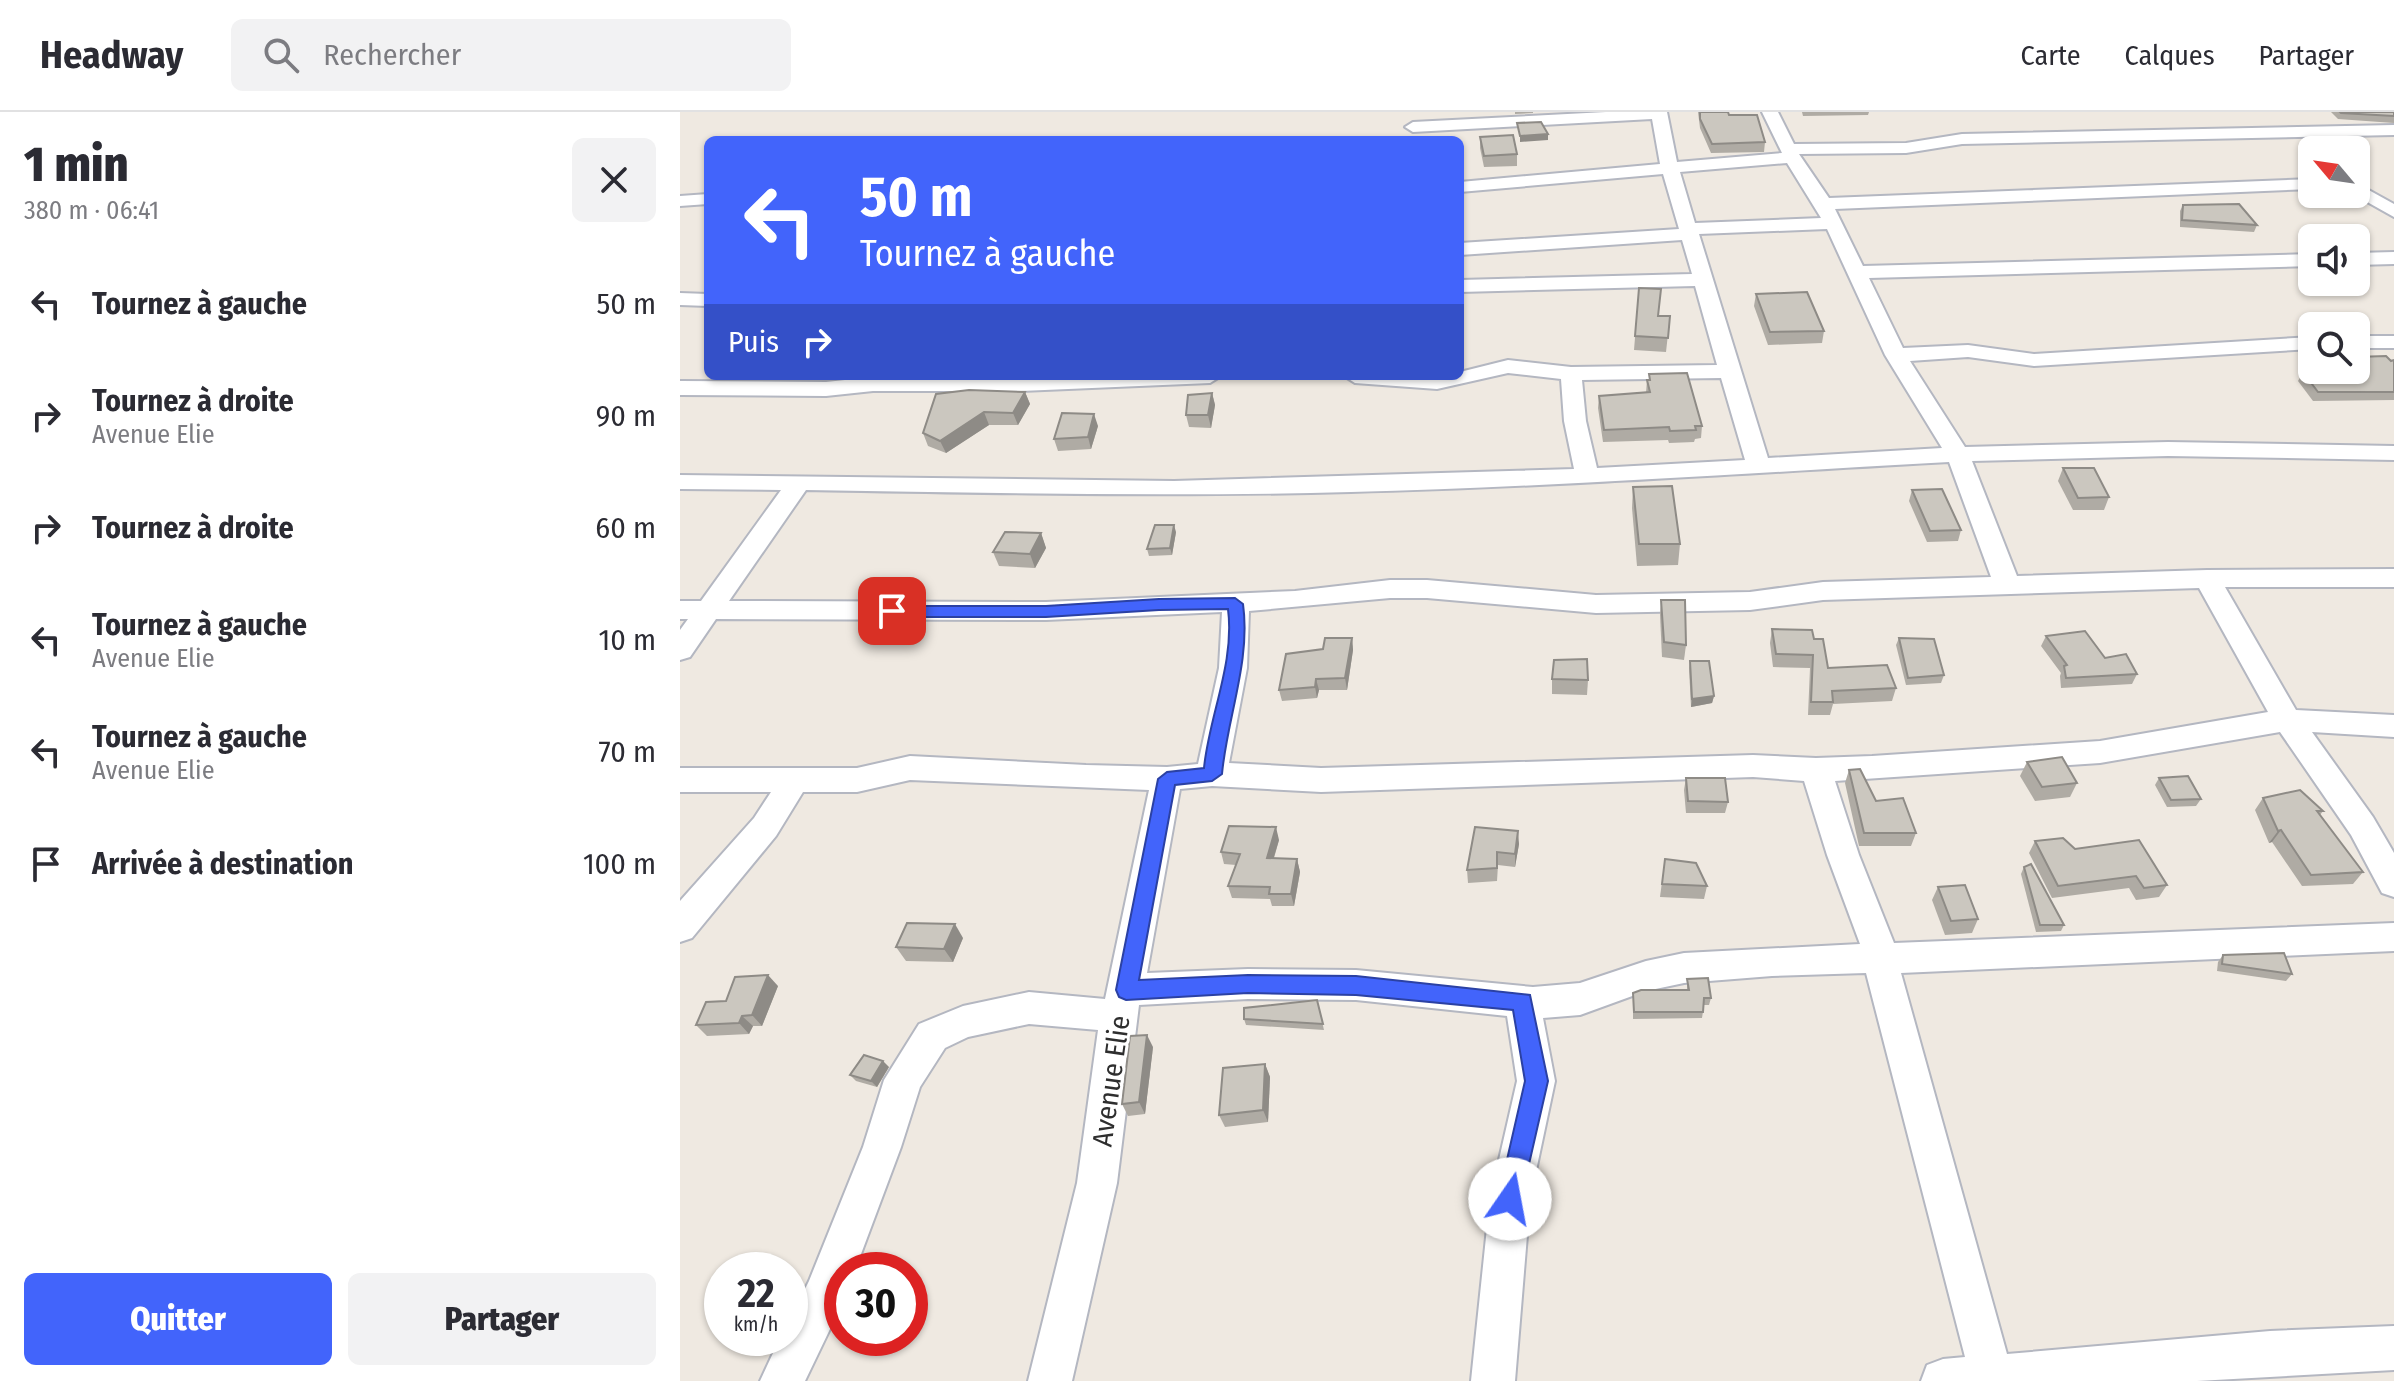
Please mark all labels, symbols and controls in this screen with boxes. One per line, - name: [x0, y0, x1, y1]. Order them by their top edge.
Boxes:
- search box: [231, 19, 791, 91]
- text: Headway: [40, 32, 183, 78]
- icon: search: [259, 33, 303, 77]
- text: Rechercher: [323, 37, 461, 73]
- text: Carte: [2021, 39, 2081, 72]
- text: Calques: [2125, 39, 2215, 72]
- text: Partager: [2259, 39, 2354, 72]
- text: 1 min: [24, 136, 128, 194]
- north arrow: [2298, 136, 2370, 208]
- map controls: [2298, 136, 2370, 384]
- button: close: [572, 138, 656, 222]
- text: 50 m: [860, 164, 972, 231]
- icon: left: [728, 168, 832, 272]
- text: 380 m · 06:41: [24, 195, 159, 226]
- button: sound: [2298, 224, 2370, 296]
- text: Tournez à gauche: [860, 232, 1115, 276]
- icon: left: [24, 282, 68, 326]
- text: Tournez à gauche: [92, 286, 307, 322]
- text: 50 m: [596, 286, 656, 322]
- button: search: [2298, 312, 2370, 384]
- icon: right: [795, 320, 839, 364]
- text: Puis: [728, 324, 779, 360]
- text: Tournez à droite: [92, 383, 294, 419]
- icon: right: [24, 394, 68, 438]
- text: 90 m: [596, 398, 656, 434]
- text: Avenue Elie: [92, 419, 215, 450]
- icon: right: [24, 506, 68, 550]
- text: Tournez à droite: [92, 510, 294, 546]
- text: 60 m: [595, 510, 656, 546]
- pin: [858, 577, 926, 645]
- icon: arrive: [870, 589, 914, 633]
- text: Tournez à gauche: [92, 607, 307, 643]
- icon: left: [24, 618, 68, 662]
- text: 10 m: [599, 622, 656, 658]
- text: Avenue Elie: [92, 643, 215, 674]
- text: Tournez à gauche: [92, 719, 307, 755]
- icon: left: [24, 730, 68, 774]
- text: 70 m: [598, 734, 656, 770]
- text: Avenue Elie: [92, 755, 215, 786]
- icon: arrive: [24, 842, 68, 886]
- text: Arrivée à destination: [92, 846, 353, 882]
- text: 100 m: [583, 846, 656, 882]
- street label: Avenue Elie: [1085, 1013, 1137, 1149]
- position arrow: [1468, 1157, 1552, 1241]
- speed limit sign: 30: [824, 1252, 928, 1356]
- text: 22: [737, 1270, 775, 1318]
- button: Quitter: [24, 1273, 332, 1365]
- button: Partager: [348, 1273, 656, 1365]
- text: km/h: [734, 1312, 778, 1336]

